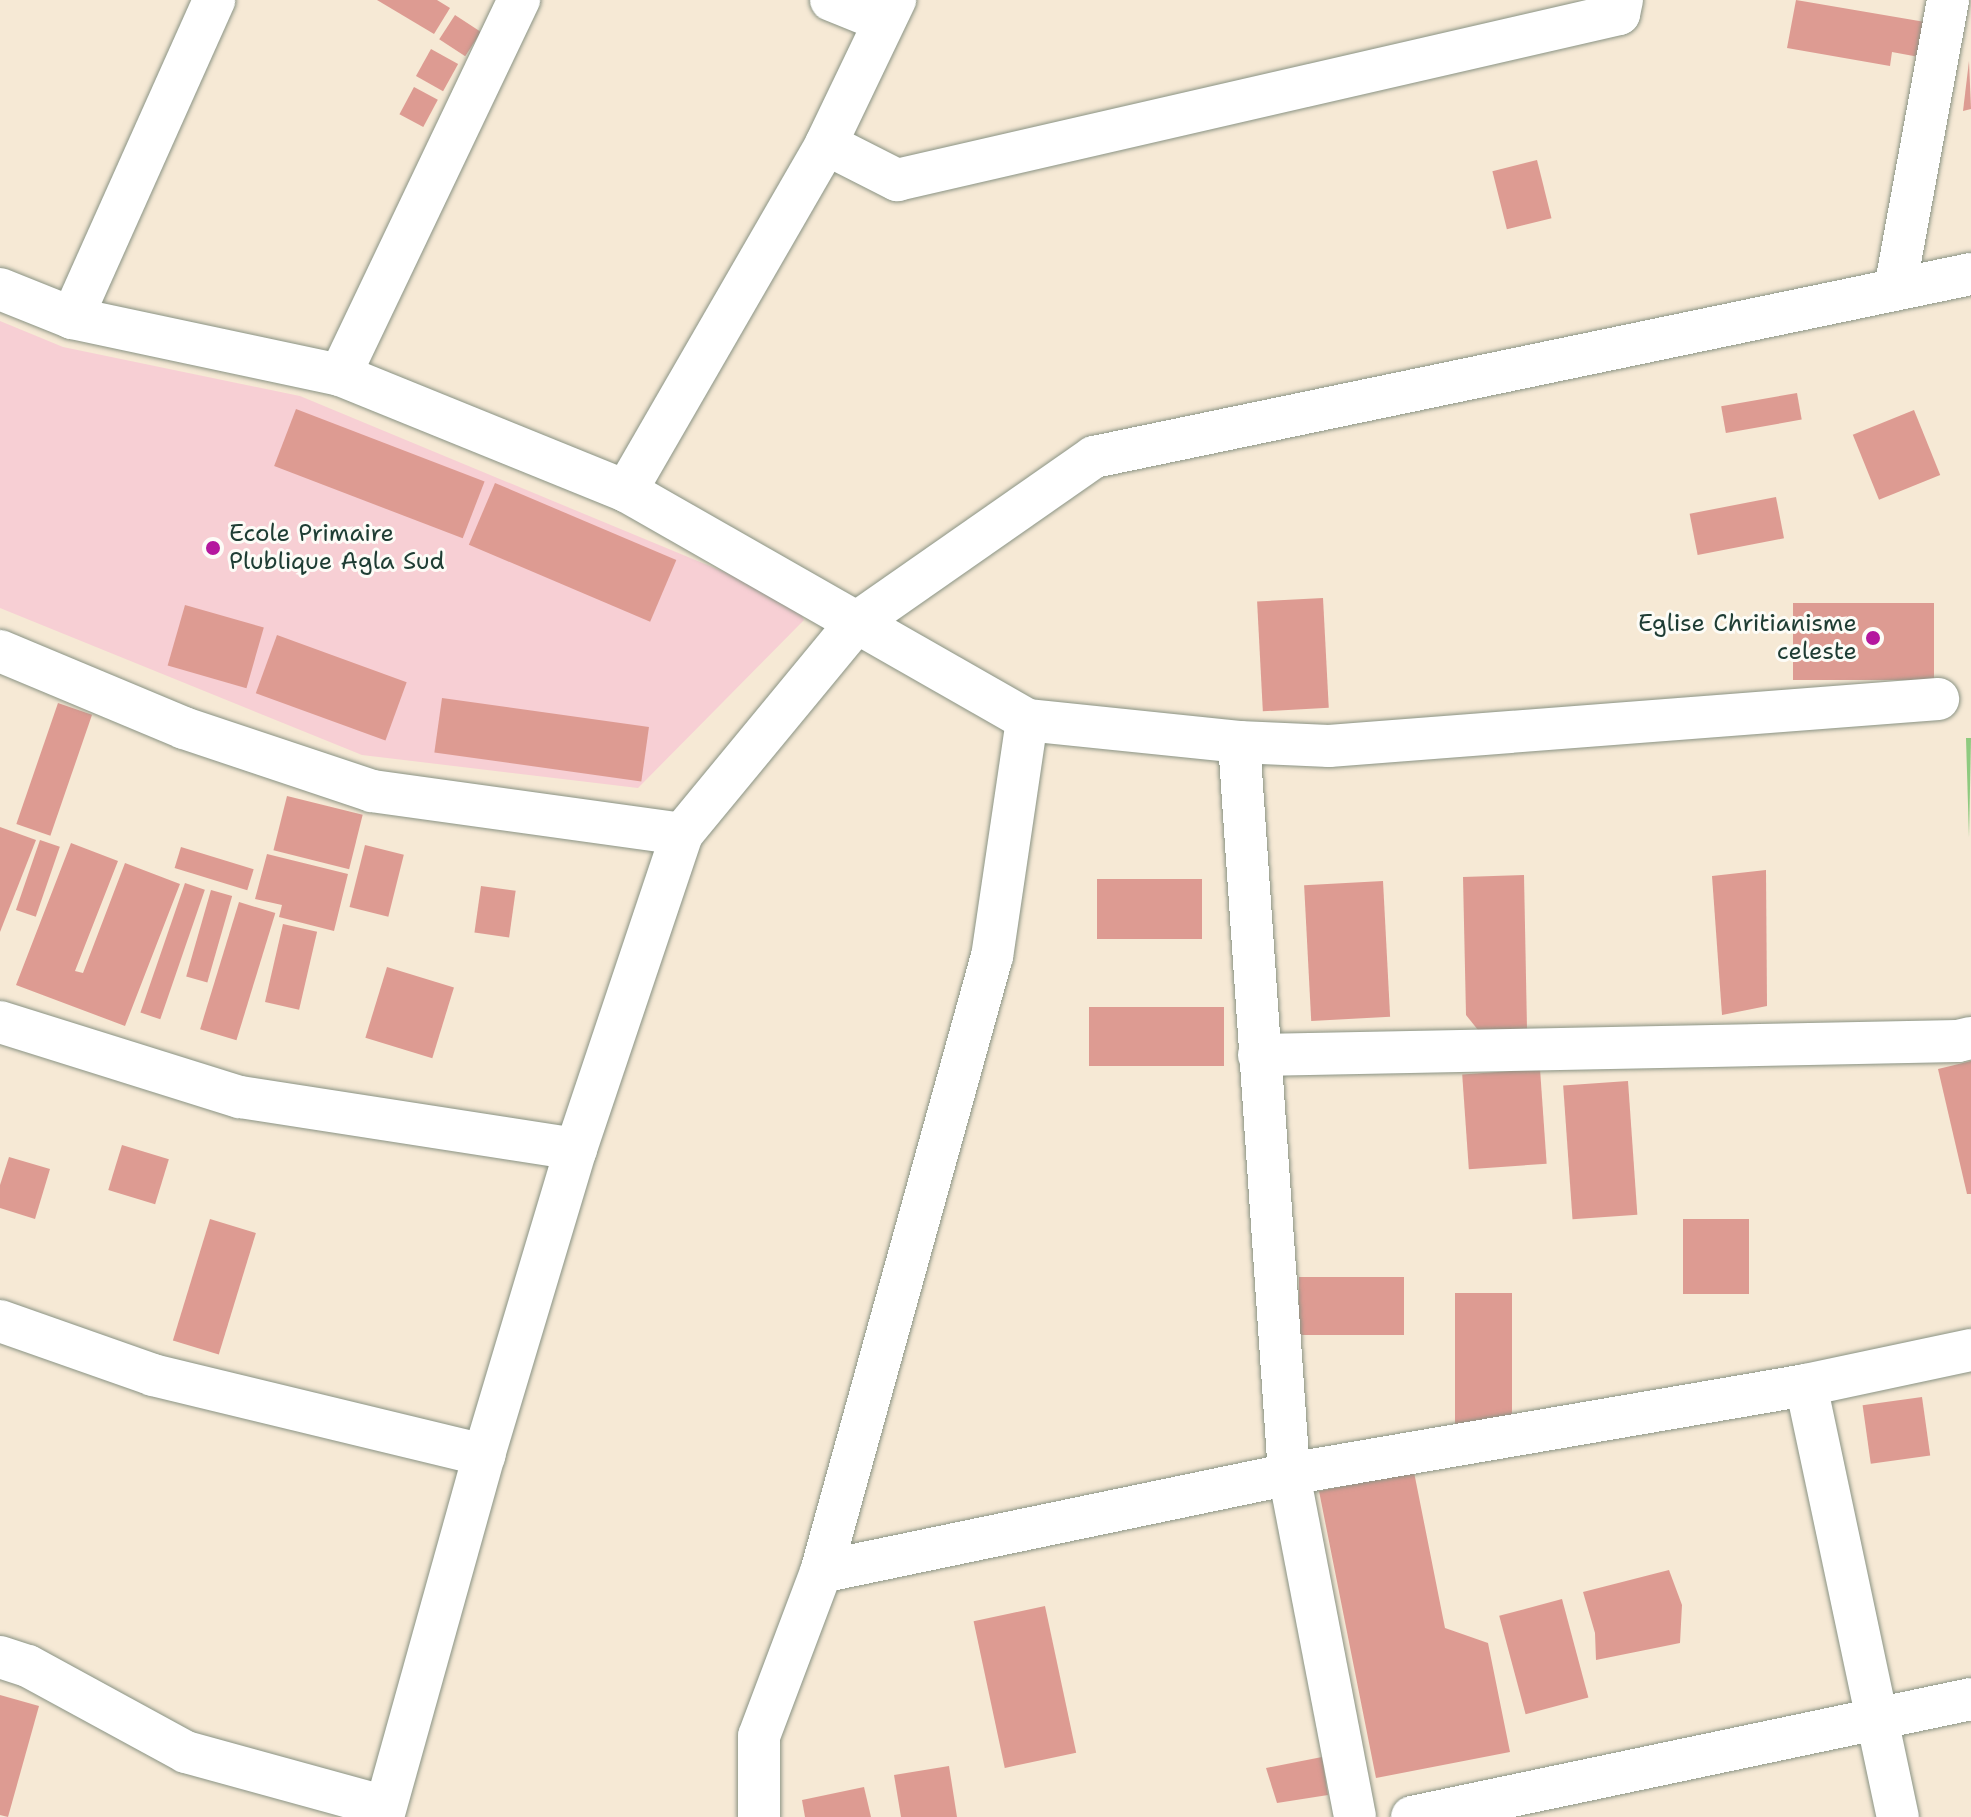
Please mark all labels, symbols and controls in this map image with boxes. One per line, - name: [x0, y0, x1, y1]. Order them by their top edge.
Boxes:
- place label: Ecole Primaire Plublique Agla Sud: [229, 520, 445, 576]
- marker: Ecole Primaire Plublique Agla Sud: [204, 539, 222, 557]
- place label: Eglise Chritianisme celeste: [1638, 610, 1857, 666]
- marker: Eglise Chritianisme celeste: [1864, 629, 1882, 647]

